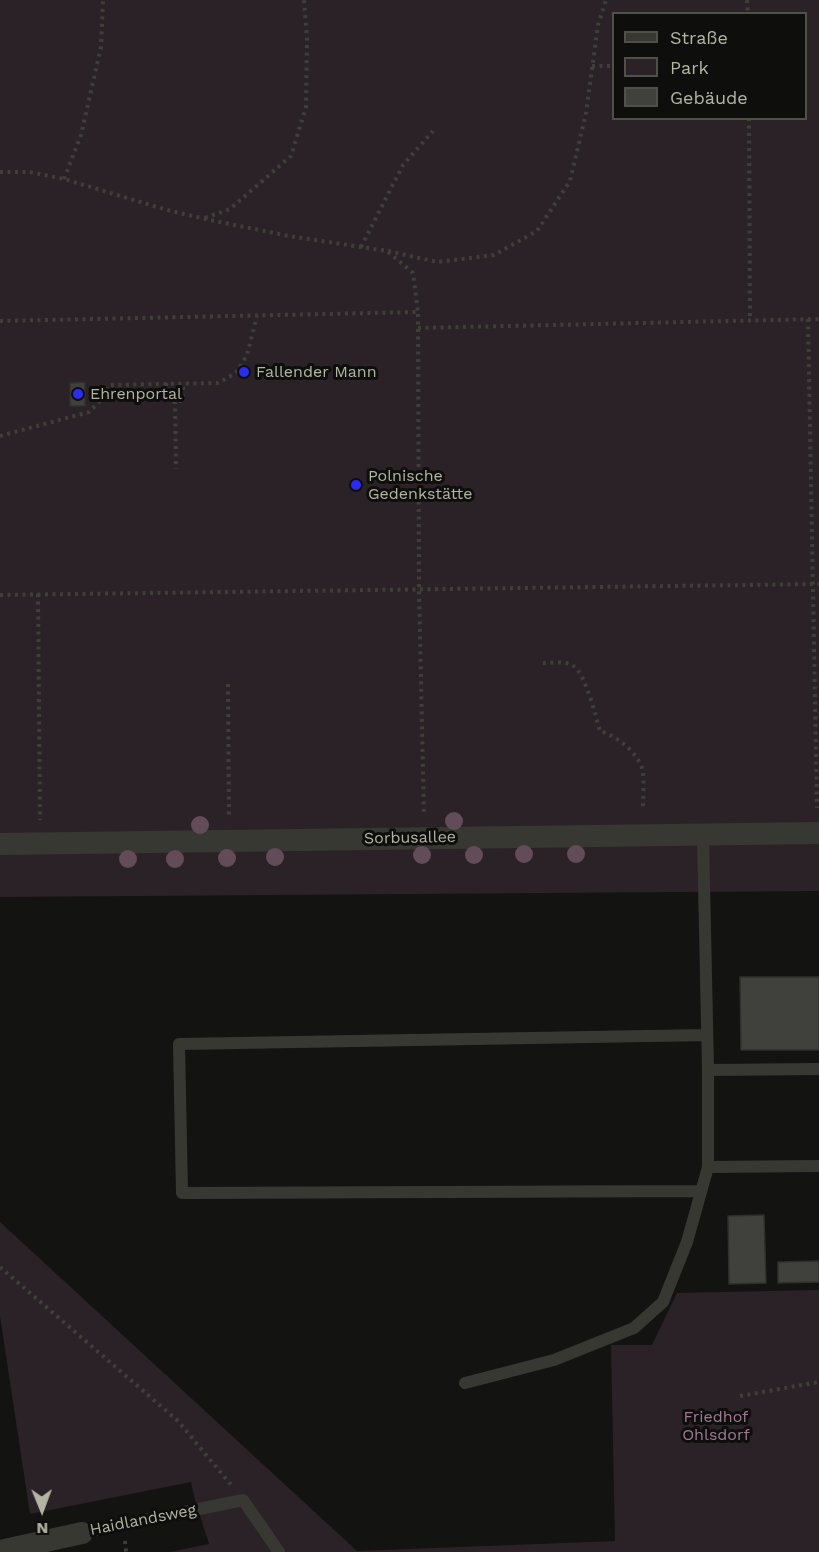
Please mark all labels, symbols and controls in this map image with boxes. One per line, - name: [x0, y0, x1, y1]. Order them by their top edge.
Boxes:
- legend: [612, 12, 807, 120]
- text: Straße: [670, 27, 728, 48]
- text: Park: [670, 57, 709, 78]
- text: Gebäude: [670, 87, 748, 108]
- place label: Fallender Mann: [256, 362, 377, 382]
- marker: Fallender Mann: [237, 365, 251, 379]
- place label: Ehrenportal: [90, 384, 182, 404]
- marker: Ehrenportal: [71, 387, 85, 401]
- place label: Polnische Gedenkstätte: [368, 466, 472, 504]
- marker: Polnische Gedenkstätte: [349, 478, 363, 492]
- street label: Sorbusallee: [364, 828, 456, 848]
- park label: Friedhof Ohlsdorf: [682, 1407, 750, 1445]
- north arrow: [12, 1480, 72, 1540]
- street label: Haidlandsweg: [88, 1500, 198, 1540]
- text: N: [36, 1519, 48, 1538]

